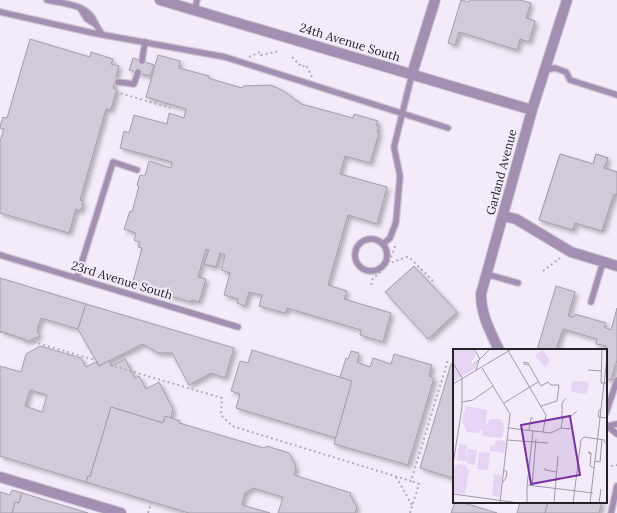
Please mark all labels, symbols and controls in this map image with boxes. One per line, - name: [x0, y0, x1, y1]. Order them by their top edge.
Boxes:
- street label: 24th Avenue South: [298, 20, 402, 64]
- street label: Garland Avenue: [482, 127, 520, 217]
- street label: 23rd Avenue South: [70, 257, 174, 303]
- inset map: [453, 349, 607, 503]

